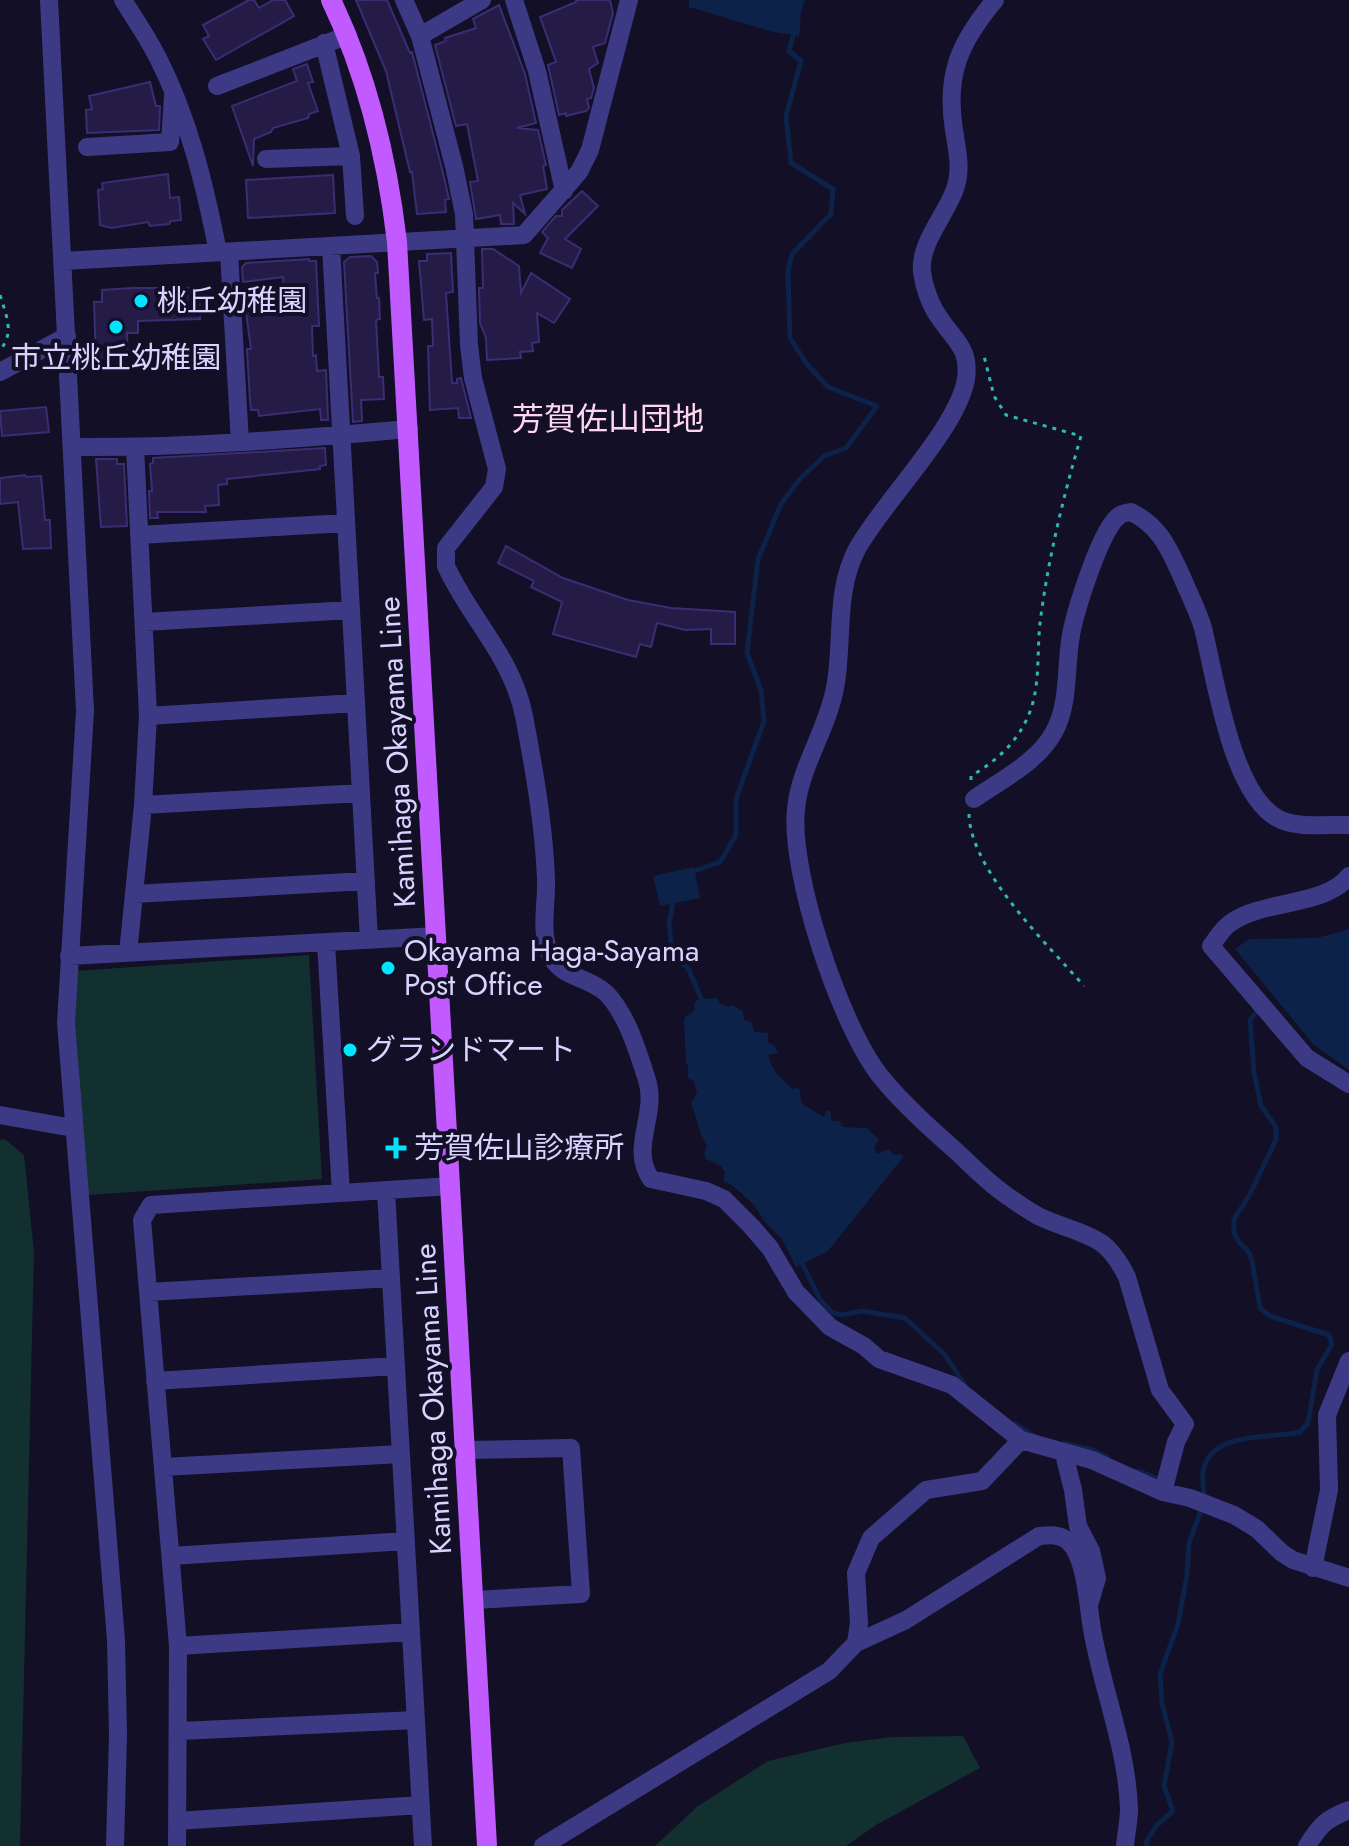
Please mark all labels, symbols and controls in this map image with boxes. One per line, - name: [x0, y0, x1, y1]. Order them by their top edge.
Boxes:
- place label: 桃丘幼稚園: [157, 279, 307, 322]
- marker: 桃丘幼稚園: [132, 292, 150, 310]
- marker: 市立桃丘幼稚園: [107, 318, 125, 336]
- place label: 市立桃丘幼稚園: [11, 336, 221, 379]
- district label: 芳賀佐山団地: [512, 396, 704, 442]
- street label: Kamihaga Okayama Line: [367, 595, 426, 909]
- place label: Okayama Haga-Sayama Post Office: [404, 929, 700, 1006]
- marker: Okayama Haga-Sayama Post Office: [379, 959, 397, 977]
- place label: グランドマート: [366, 1028, 576, 1071]
- marker: グランドマート: [341, 1041, 359, 1059]
- place label: 芳賀佐山診療所: [414, 1126, 624, 1169]
- marker: 芳賀佐山診療所: [385, 1137, 407, 1159]
- street label: Kamihaga Okayama Line: [403, 1242, 462, 1556]

